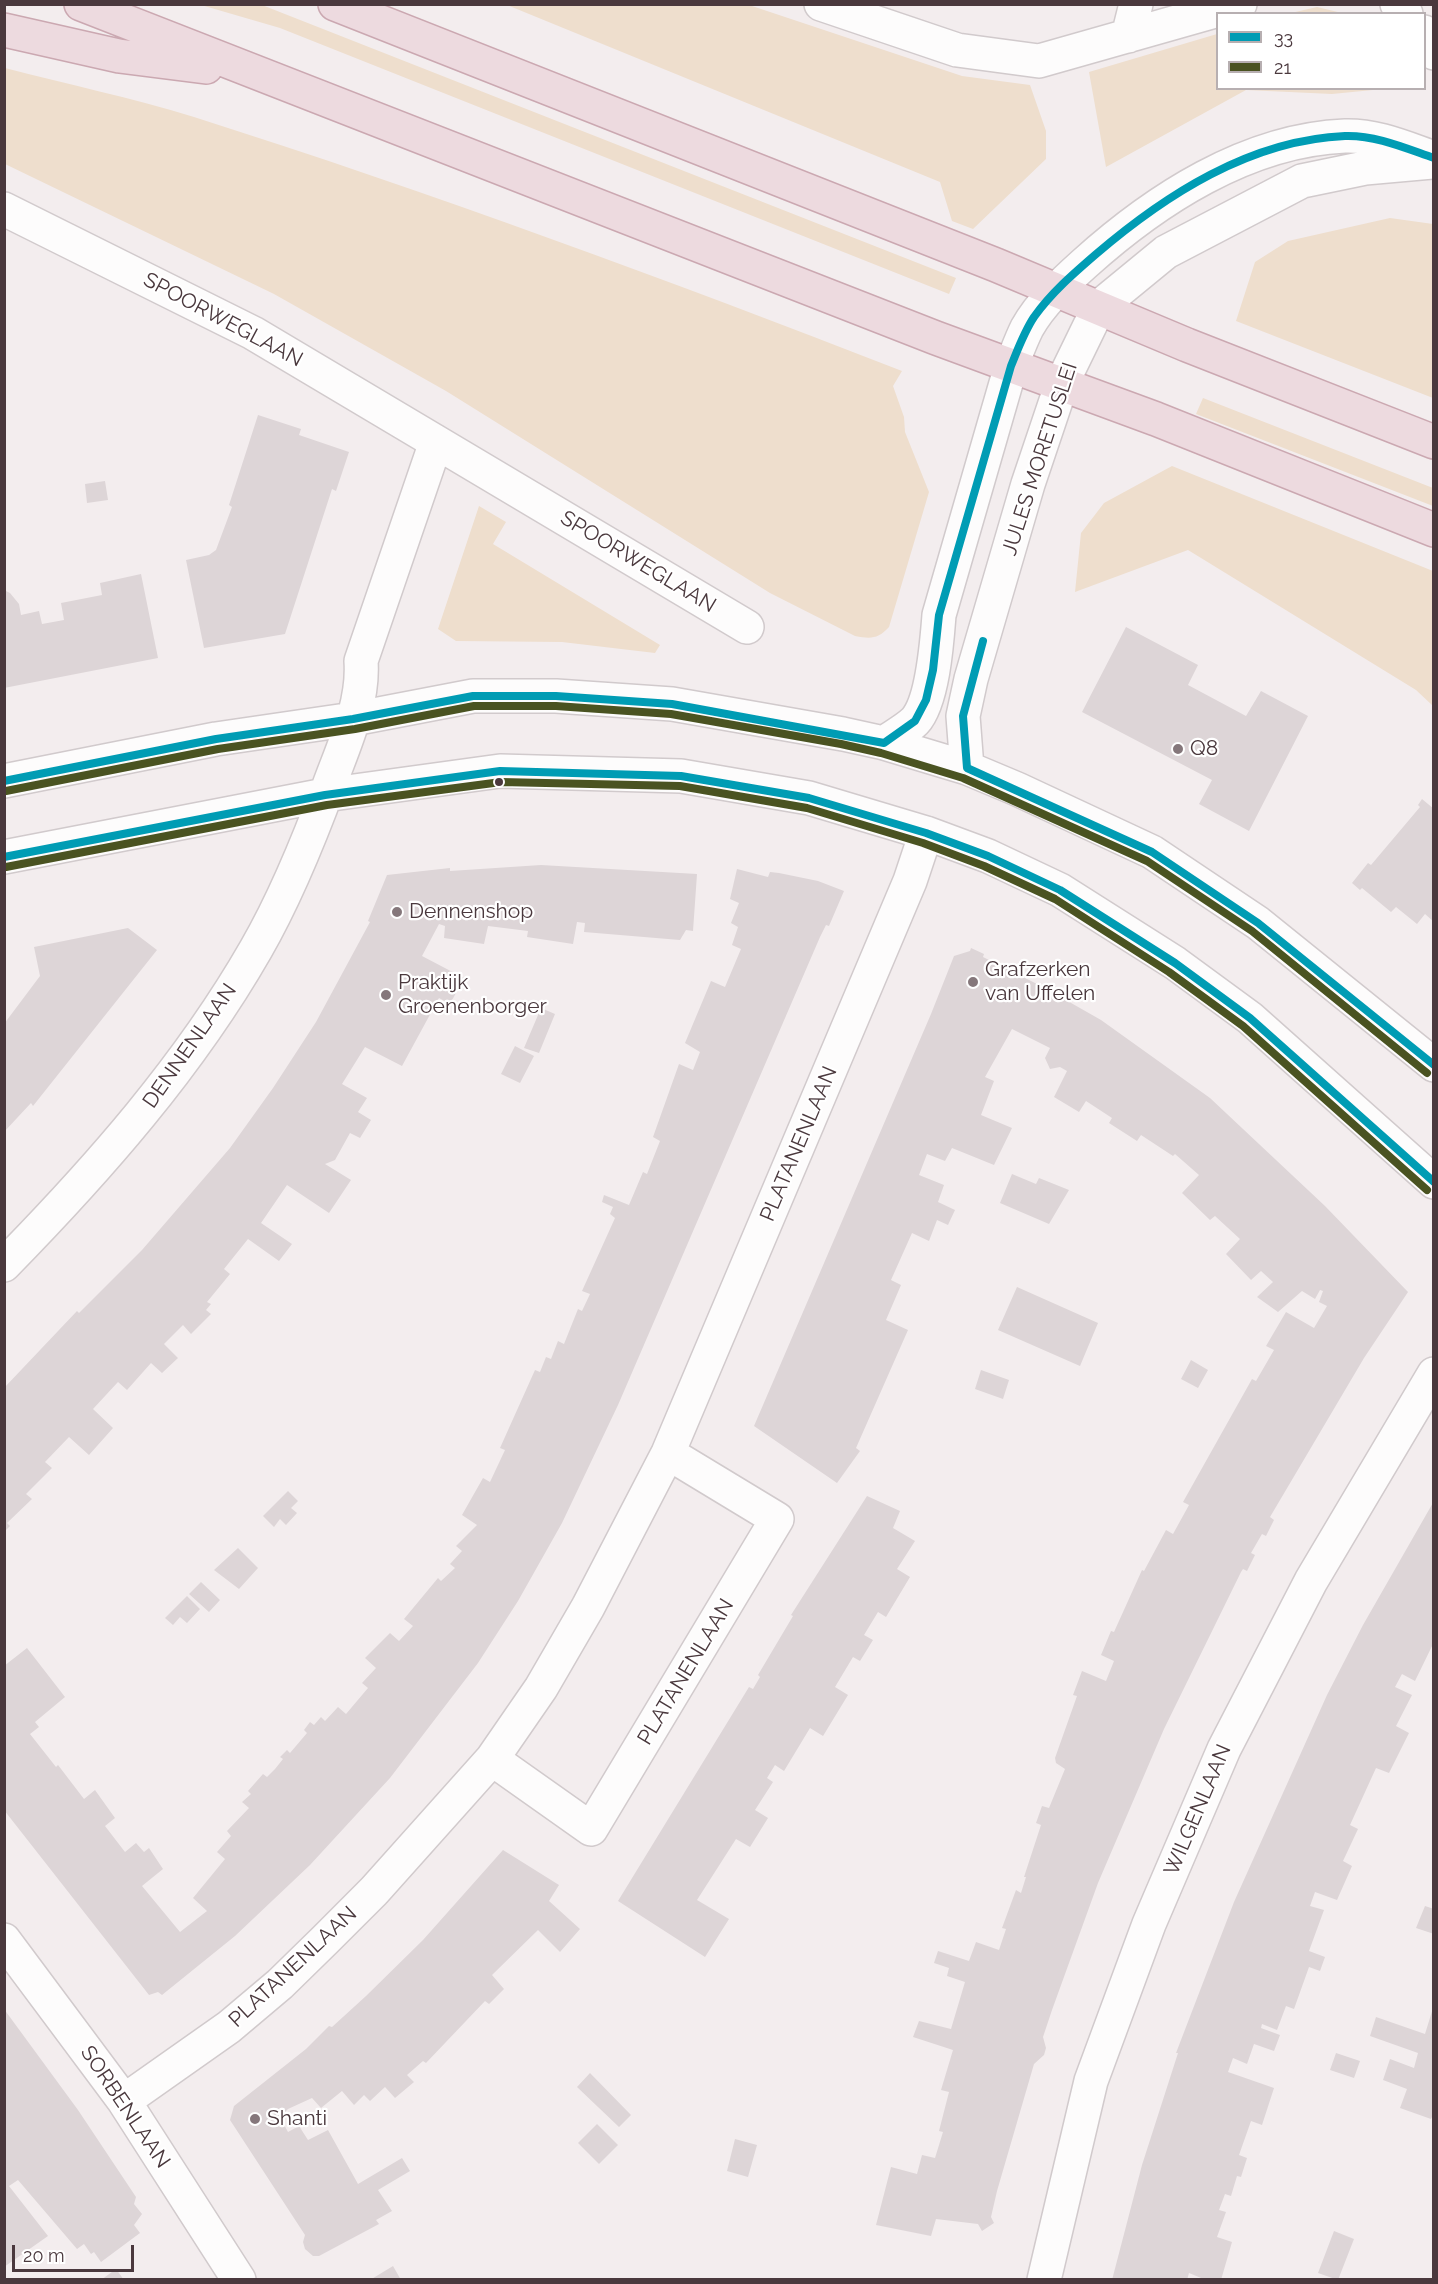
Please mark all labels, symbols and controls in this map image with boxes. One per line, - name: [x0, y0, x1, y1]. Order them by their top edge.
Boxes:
- legend: [1216, 12, 1426, 90]
- text: 33: [1274, 27, 1293, 48]
- text: 21: [1274, 57, 1291, 78]
- street label: SPOORWEGLAAN: [139, 267, 307, 373]
- street label: JULES MORETUSLEI: [997, 359, 1083, 559]
- street label: SPOORWEGLAAN: [556, 506, 720, 618]
- place label: Q8: [1190, 736, 1218, 762]
- marker: Q8: [1171, 742, 1185, 756]
- unlabelled marker: [493, 776, 505, 788]
- place label: Dennenshop: [409, 899, 533, 925]
- marker: Dennenshop: [390, 905, 404, 919]
- place label: Grafzerken van Uffelen: [985, 957, 1095, 1007]
- place label: Praktijk Groenenborger: [398, 970, 547, 1020]
- marker: Grafzerken van Uffelen: [966, 975, 980, 989]
- street label: DENNENLAAN: [138, 979, 242, 1113]
- marker: Praktijk Groenenborger: [379, 988, 393, 1002]
- street label: PLATANENLAAN: [755, 1063, 843, 1225]
- street label: PLATANENLAAN: [633, 1594, 739, 1750]
- street label: WILGENLAAN: [1159, 1741, 1237, 1879]
- street label: PLATANENLAAN: [224, 1901, 362, 2033]
- street label: SORBENLAAN: [75, 2041, 175, 2173]
- place label: Shanti: [267, 2106, 327, 2132]
- marker: Shanti: [248, 2112, 262, 2126]
- scale bar: [15, 2233, 136, 2271]
- text: 20 m: [23, 2245, 65, 2266]

